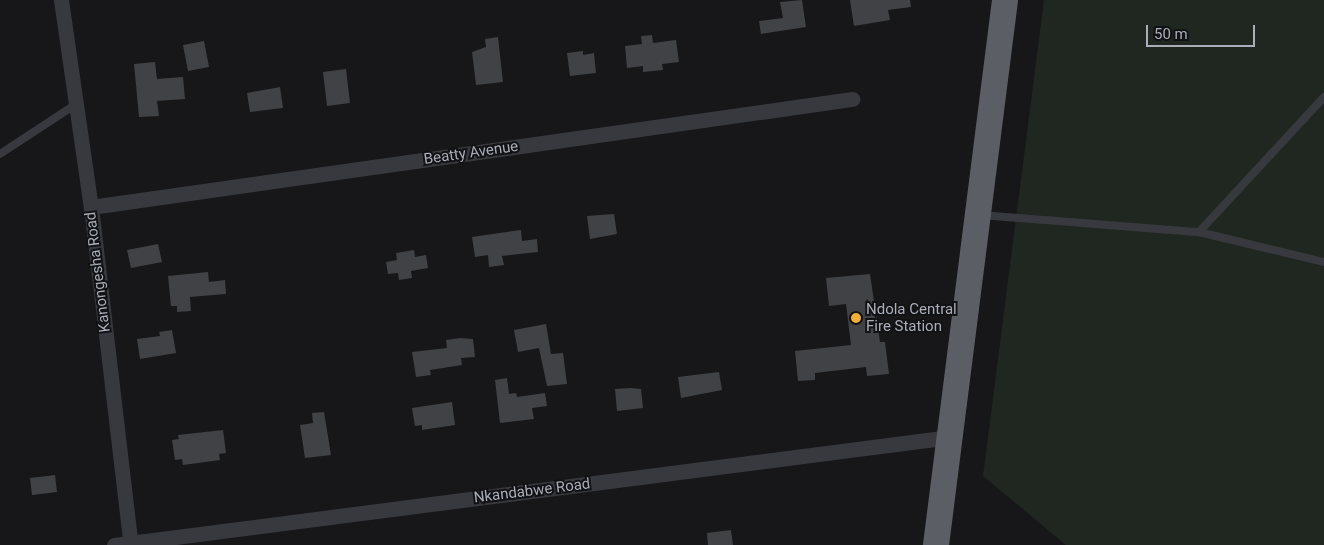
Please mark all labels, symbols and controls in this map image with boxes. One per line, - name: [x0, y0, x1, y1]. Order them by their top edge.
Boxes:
- scale bar: [1149, 15, 1258, 47]
- text: 50 m: [1154, 25, 1188, 43]
- street label: Beatty Avenue: [423, 137, 519, 169]
- street label: Kanongesha Road: [82, 211, 114, 333]
- place label: Ndola Central Fire Station: [866, 300, 957, 335]
- marker: Ndola Central Fire Station: [850, 312, 862, 324]
- street label: Nkandabwe Road: [473, 475, 591, 507]

